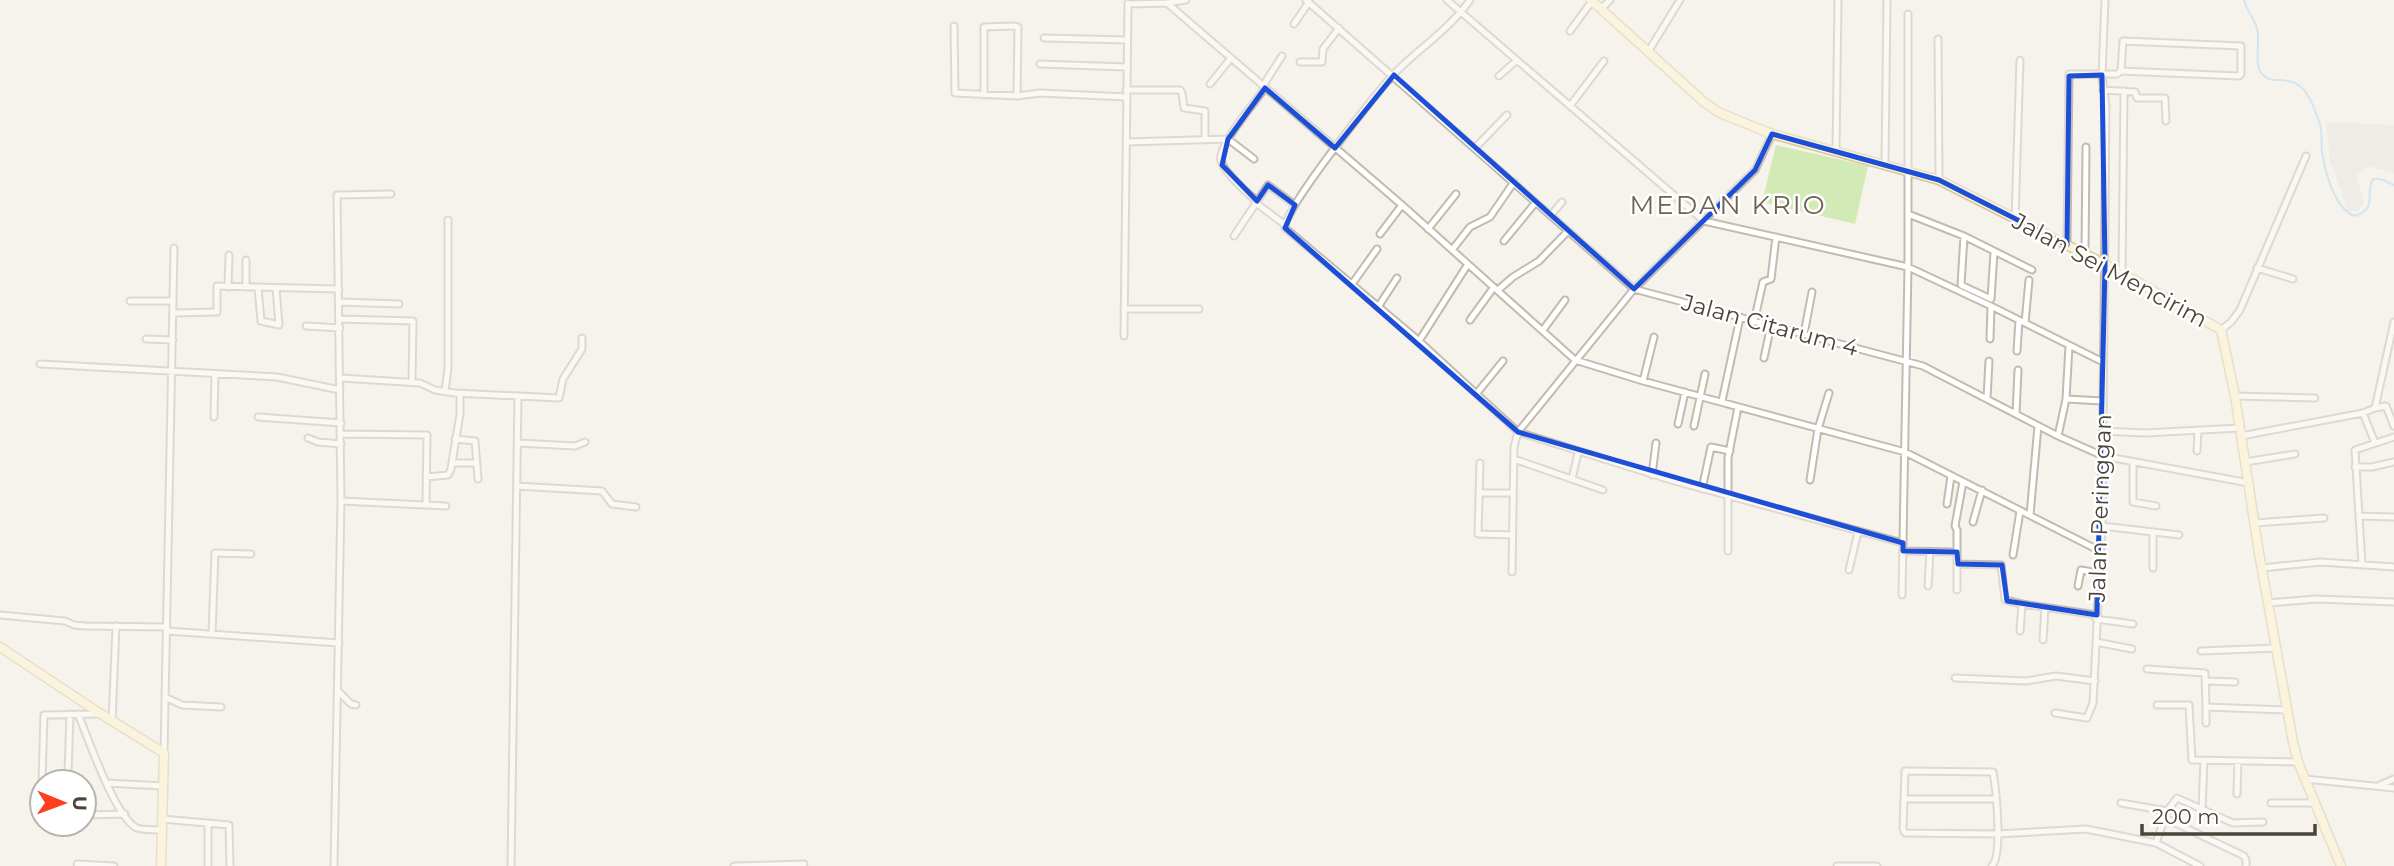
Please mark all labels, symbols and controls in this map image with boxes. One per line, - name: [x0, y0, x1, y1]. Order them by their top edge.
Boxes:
- district label: MEDAN KRIO: [1630, 189, 1826, 221]
- street label: Jalan Sei Mencirim: [2007, 206, 2212, 333]
- street label: Jalan Citarum 4: [1678, 288, 1861, 362]
- street label: Jalan Peringgan: [2083, 414, 2117, 603]
- north arrow: [28, 768, 98, 838]
- scale bar: [2142, 792, 2315, 836]
- text: U: [68, 796, 91, 811]
- text: 200 m: [2152, 804, 2219, 829]

